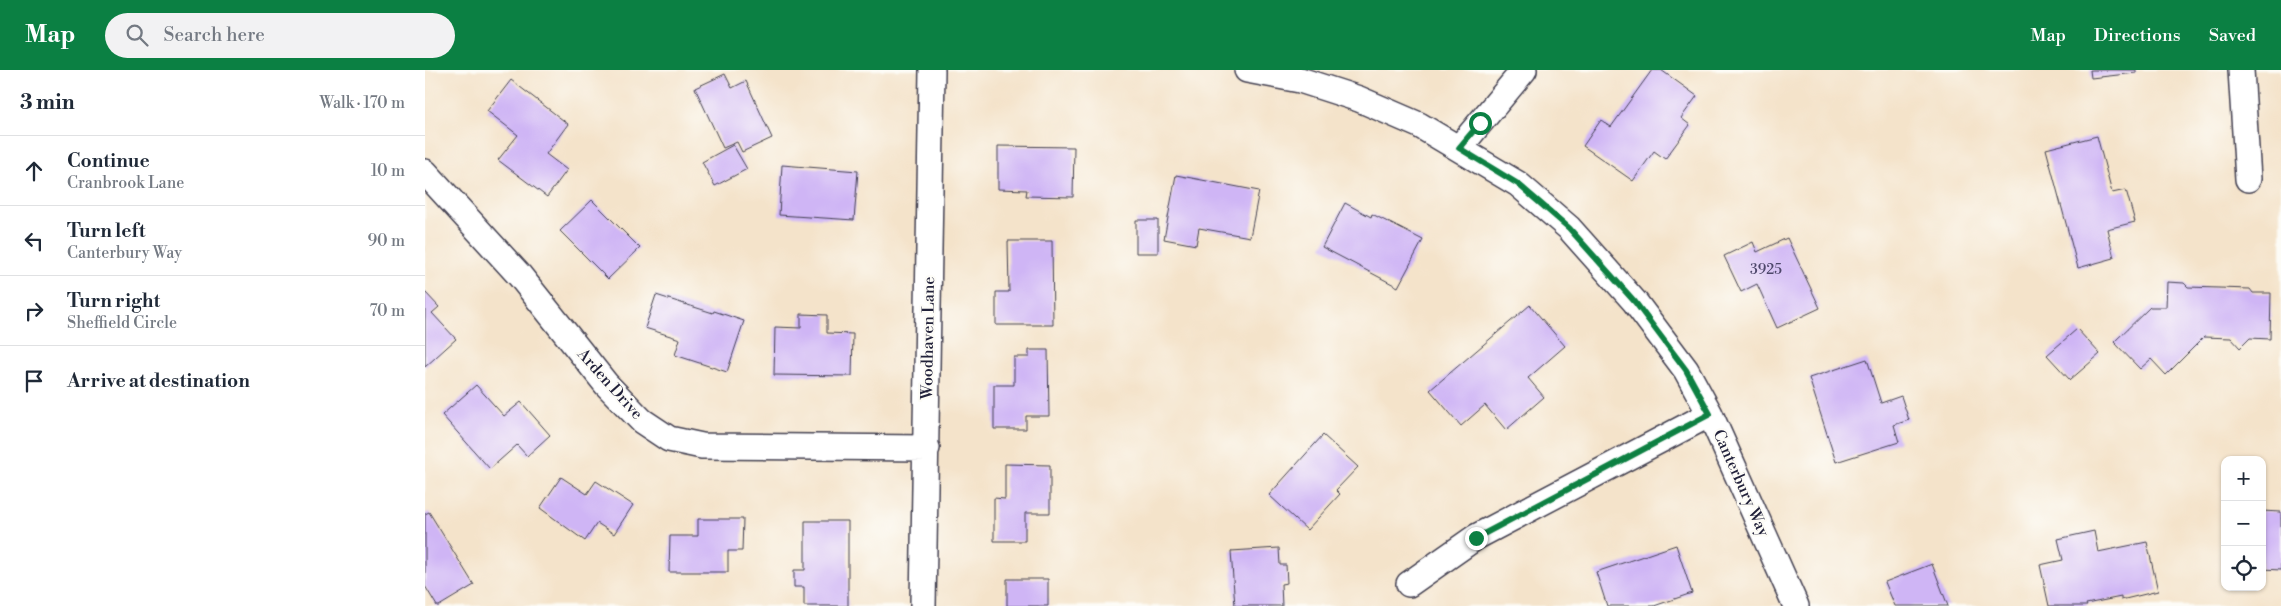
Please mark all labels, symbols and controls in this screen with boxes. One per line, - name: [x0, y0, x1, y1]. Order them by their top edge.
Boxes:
- search box: [105, 13, 455, 58]
- text: Map: [25, 20, 75, 50]
- icon: search: [123, 21, 151, 49]
- text: Search here: [163, 23, 265, 47]
- text: Map: [2030, 24, 2066, 47]
- text: Directions: [2094, 24, 2181, 47]
- text: Saved: [2209, 24, 2256, 47]
- text: 3 min: [20, 90, 75, 116]
- text: Walk · 170 m: [319, 93, 405, 113]
- route start: [1469, 112, 1492, 135]
- text: Continue: [67, 149, 150, 173]
- icon: ahead: [20, 157, 48, 185]
- text: 10 m: [371, 161, 405, 181]
- text: Cranbrook Lane: [67, 173, 184, 193]
- text: Turn left: [67, 219, 146, 243]
- icon: left: [20, 227, 48, 255]
- text: 90 m: [367, 231, 405, 251]
- text: Canterbury Way: [67, 243, 182, 263]
- house number: 3925: [1750, 261, 1782, 279]
- street label: Woodhaven Lane: [917, 276, 939, 401]
- text: Turn right: [67, 289, 160, 313]
- icon: right: [20, 297, 48, 325]
- text: 70 m: [369, 301, 405, 321]
- text: Sheffield Circle: [67, 313, 177, 333]
- street label: Arden Drive: [572, 344, 647, 424]
- icon: arrive: [20, 367, 48, 395]
- text: Arrive at destination: [67, 369, 250, 393]
- street label: Canterbury Way: [1708, 426, 1774, 540]
- map controls: [2221, 456, 2266, 591]
- button: +: [2221, 456, 2266, 501]
- button: −: [2221, 501, 2266, 546]
- route end: [1465, 527, 1488, 550]
- button: locate: [2221, 546, 2266, 591]

